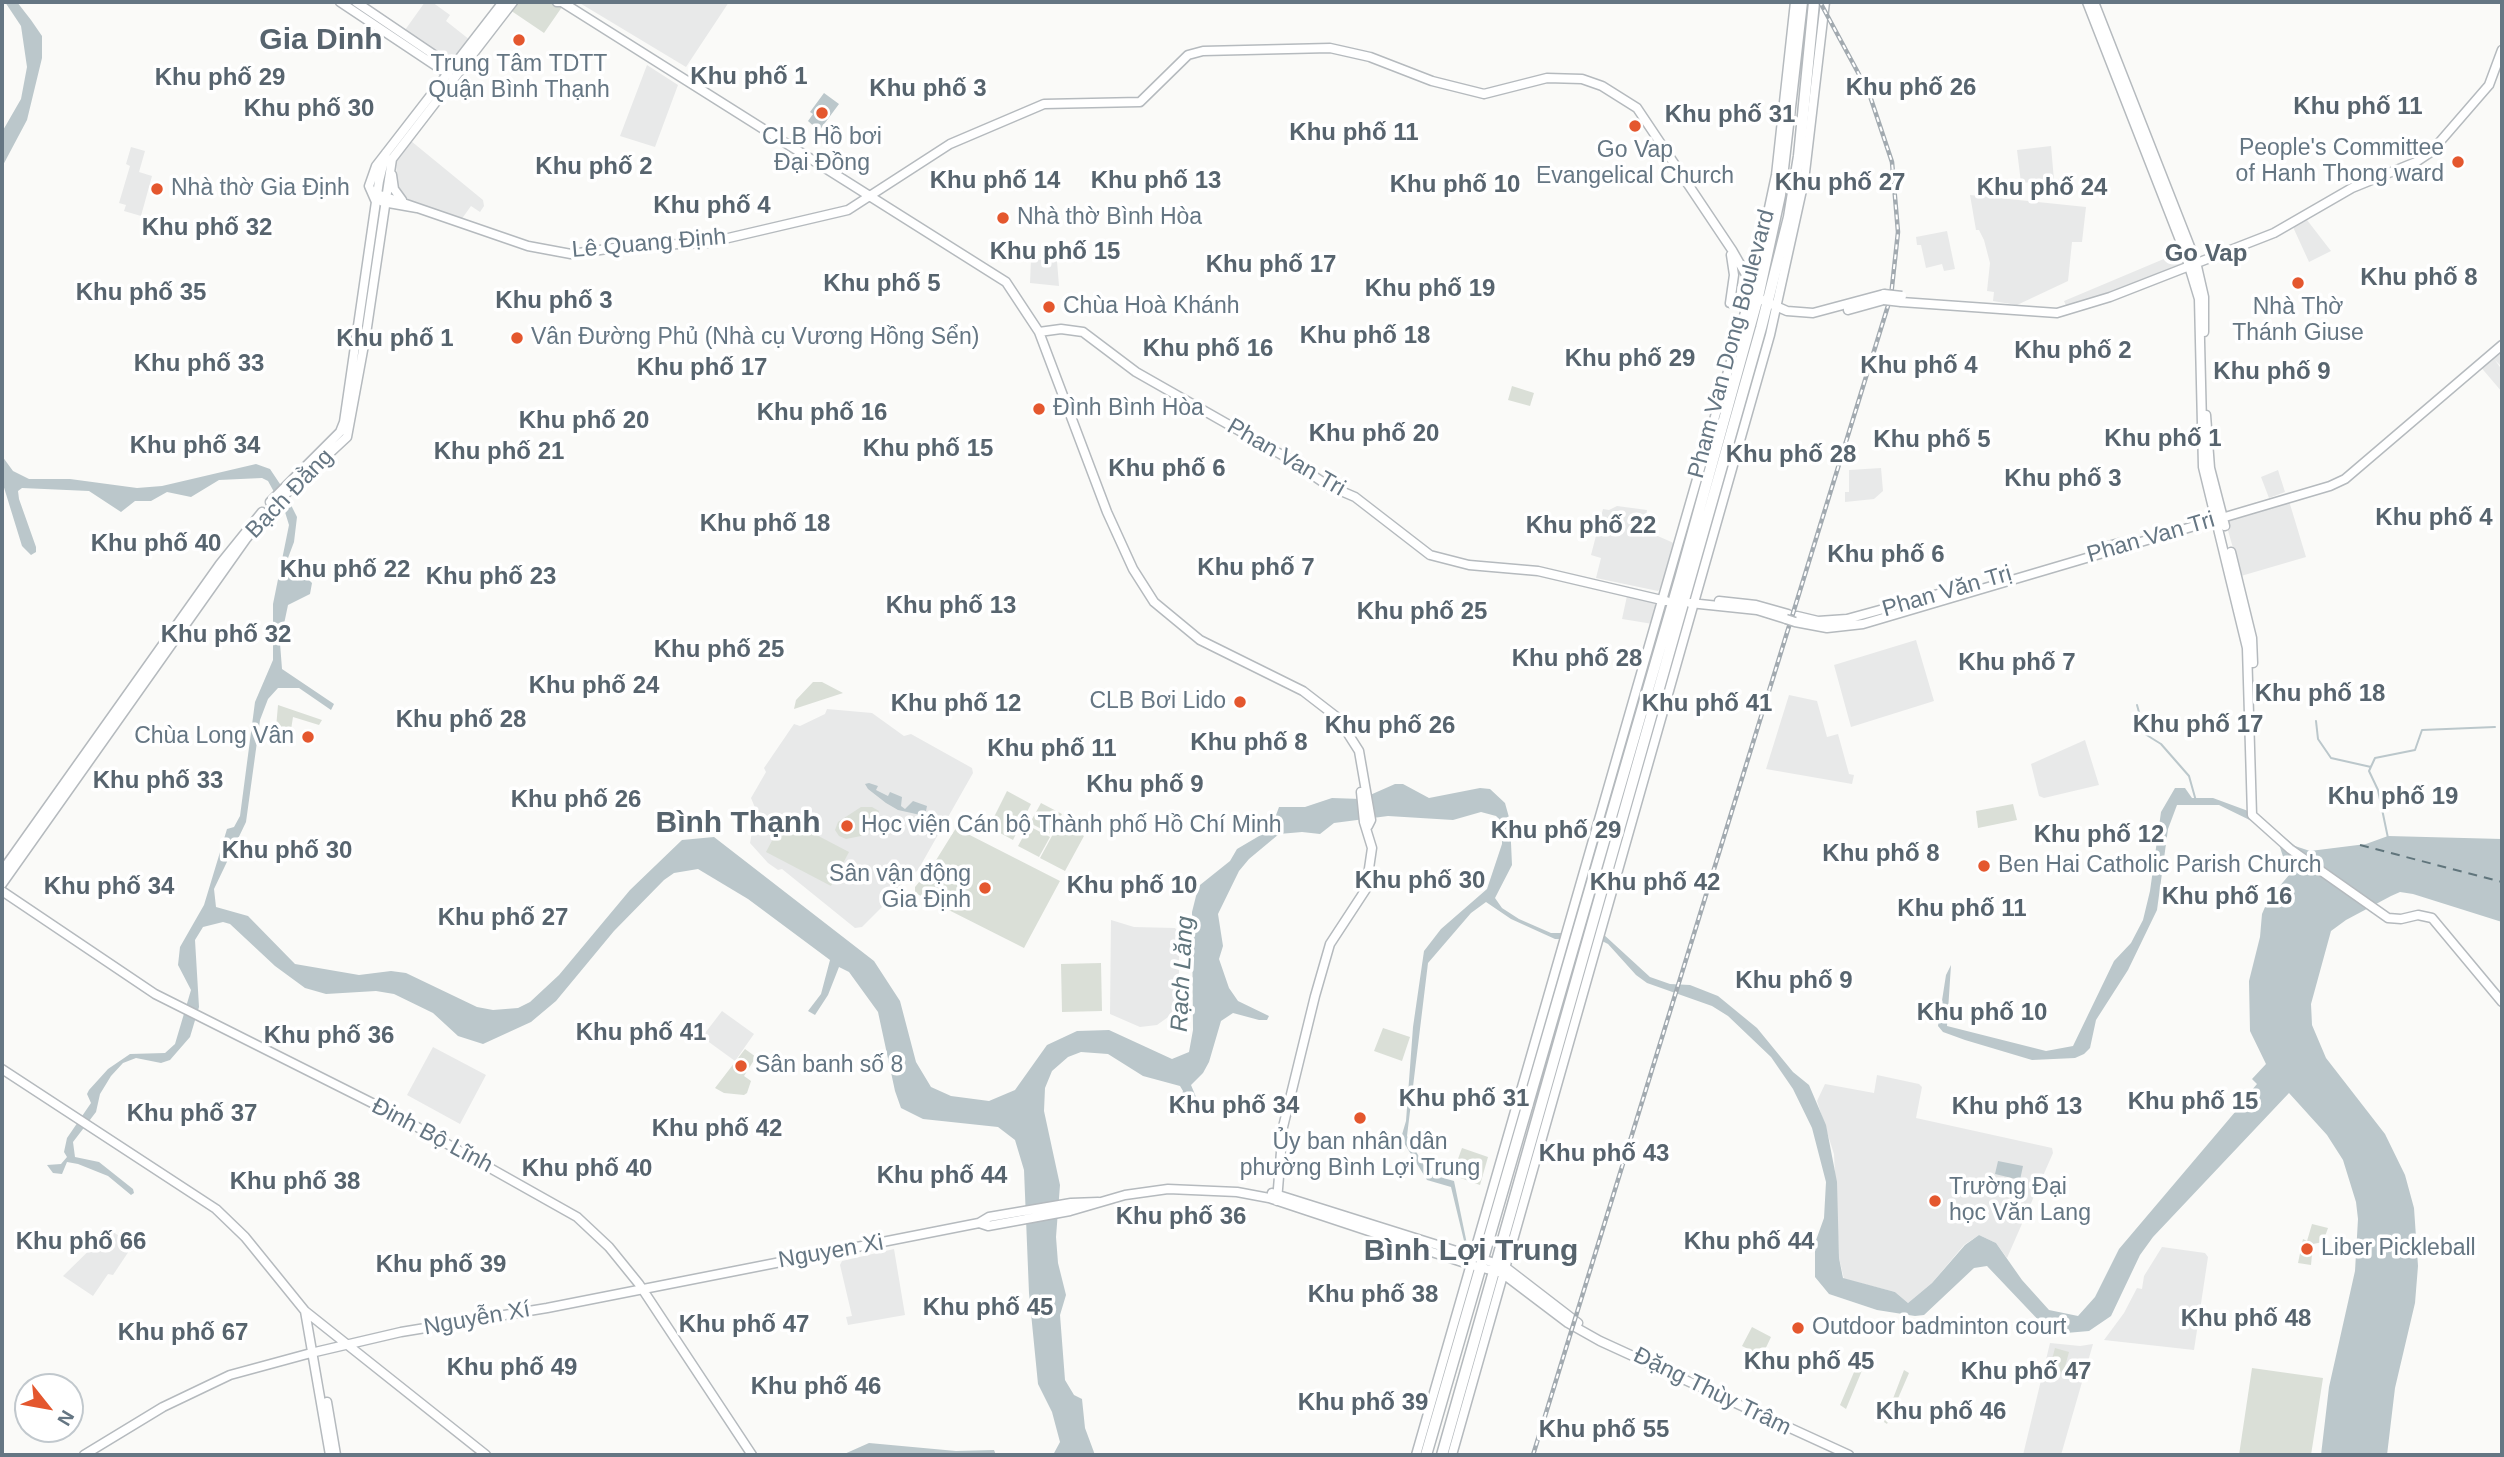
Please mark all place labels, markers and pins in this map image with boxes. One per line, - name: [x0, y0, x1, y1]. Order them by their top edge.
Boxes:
- marker: Trung Tâm TDTT Quận Bình Thạnh: [511, 32, 527, 48]
- place label: Trung Tâm TDTT Quận Bình Thạnh: [428, 51, 610, 105]
- marker: CLB Hồ bơi Đại Đồng: [814, 105, 830, 121]
- marker: Go Vap Evangelical Church: [1627, 118, 1643, 134]
- place label: CLB Hồ bơi Đại Đồng: [762, 124, 882, 178]
- place label: People's Committee of Hanh Thong ward: [2236, 135, 2444, 189]
- place label: Go Vap Evangelical Church: [1536, 137, 1734, 191]
- marker: People's Committee of Hanh Thong ward: [2450, 154, 2466, 170]
- place label: Nhà thờ Gia Định: [171, 175, 350, 203]
- marker: Nhà thờ Gia Định: [149, 181, 165, 197]
- place label: Nhà thờ Bình Hòa: [1017, 204, 1202, 232]
- marker: Nhà thờ Bình Hòa: [995, 210, 1011, 226]
- marker: Nhà Thờ Thánh Giuse: [2290, 275, 2306, 291]
- place label: Chùa Hoà Khánh: [1063, 293, 1239, 321]
- place label: Nhà Thờ Thánh Giuse: [2232, 294, 2364, 348]
- marker: Chùa Hoà Khánh: [1041, 299, 1057, 315]
- place label: Vân Đường Phủ (Nhà cụ Vương Hồng Sển): [531, 324, 979, 352]
- marker: Vân Đường Phủ (Nhà cụ Vương Hồng Sển): [509, 330, 525, 346]
- place label: Đình Bình Hòa: [1053, 395, 1204, 423]
- marker: Đình Bình Hòa: [1031, 401, 1047, 417]
- place label: CLB Bơi Lido: [1089, 688, 1226, 716]
- marker: CLB Bơi Lido: [1232, 694, 1248, 710]
- place label: Chùa Long Vân: [134, 723, 294, 751]
- marker: Chùa Long Vân: [300, 729, 316, 745]
- place label: Học viện Cán bộ Thành phố Hồ Chí Minh: [861, 812, 1282, 840]
- marker: Học viện Cán bộ Thành phố Hồ Chí Minh: [839, 818, 855, 834]
- place label: Ben Hai Catholic Parish Church: [1998, 852, 2321, 880]
- marker: Ben Hai Catholic Parish Church: [1976, 858, 1992, 874]
- place label: Sân vận động Gia Định: [829, 861, 971, 915]
- marker: Sân vận động Gia Định: [977, 880, 993, 896]
- place label: Sân banh số 8: [755, 1052, 903, 1080]
- marker: Sân banh số 8: [733, 1058, 749, 1074]
- marker: Ủy ban nhân dân phường Bình Lợi Trung: [1352, 1110, 1368, 1126]
- place label: Ủy ban nhân dân phường Bình Lợi Trung: [1240, 1129, 1480, 1183]
- place label: Trường Đại học Văn Lang: [1949, 1174, 2091, 1228]
- marker: Trường Đại học Văn Lang: [1927, 1193, 1943, 1209]
- place label: Liber Pickleball: [2321, 1235, 2476, 1263]
- marker: Liber Pickleball: [2299, 1241, 2315, 1257]
- place label: Outdoor badminton court: [1812, 1314, 2066, 1342]
- marker: Outdoor badminton court: [1790, 1320, 1806, 1336]

